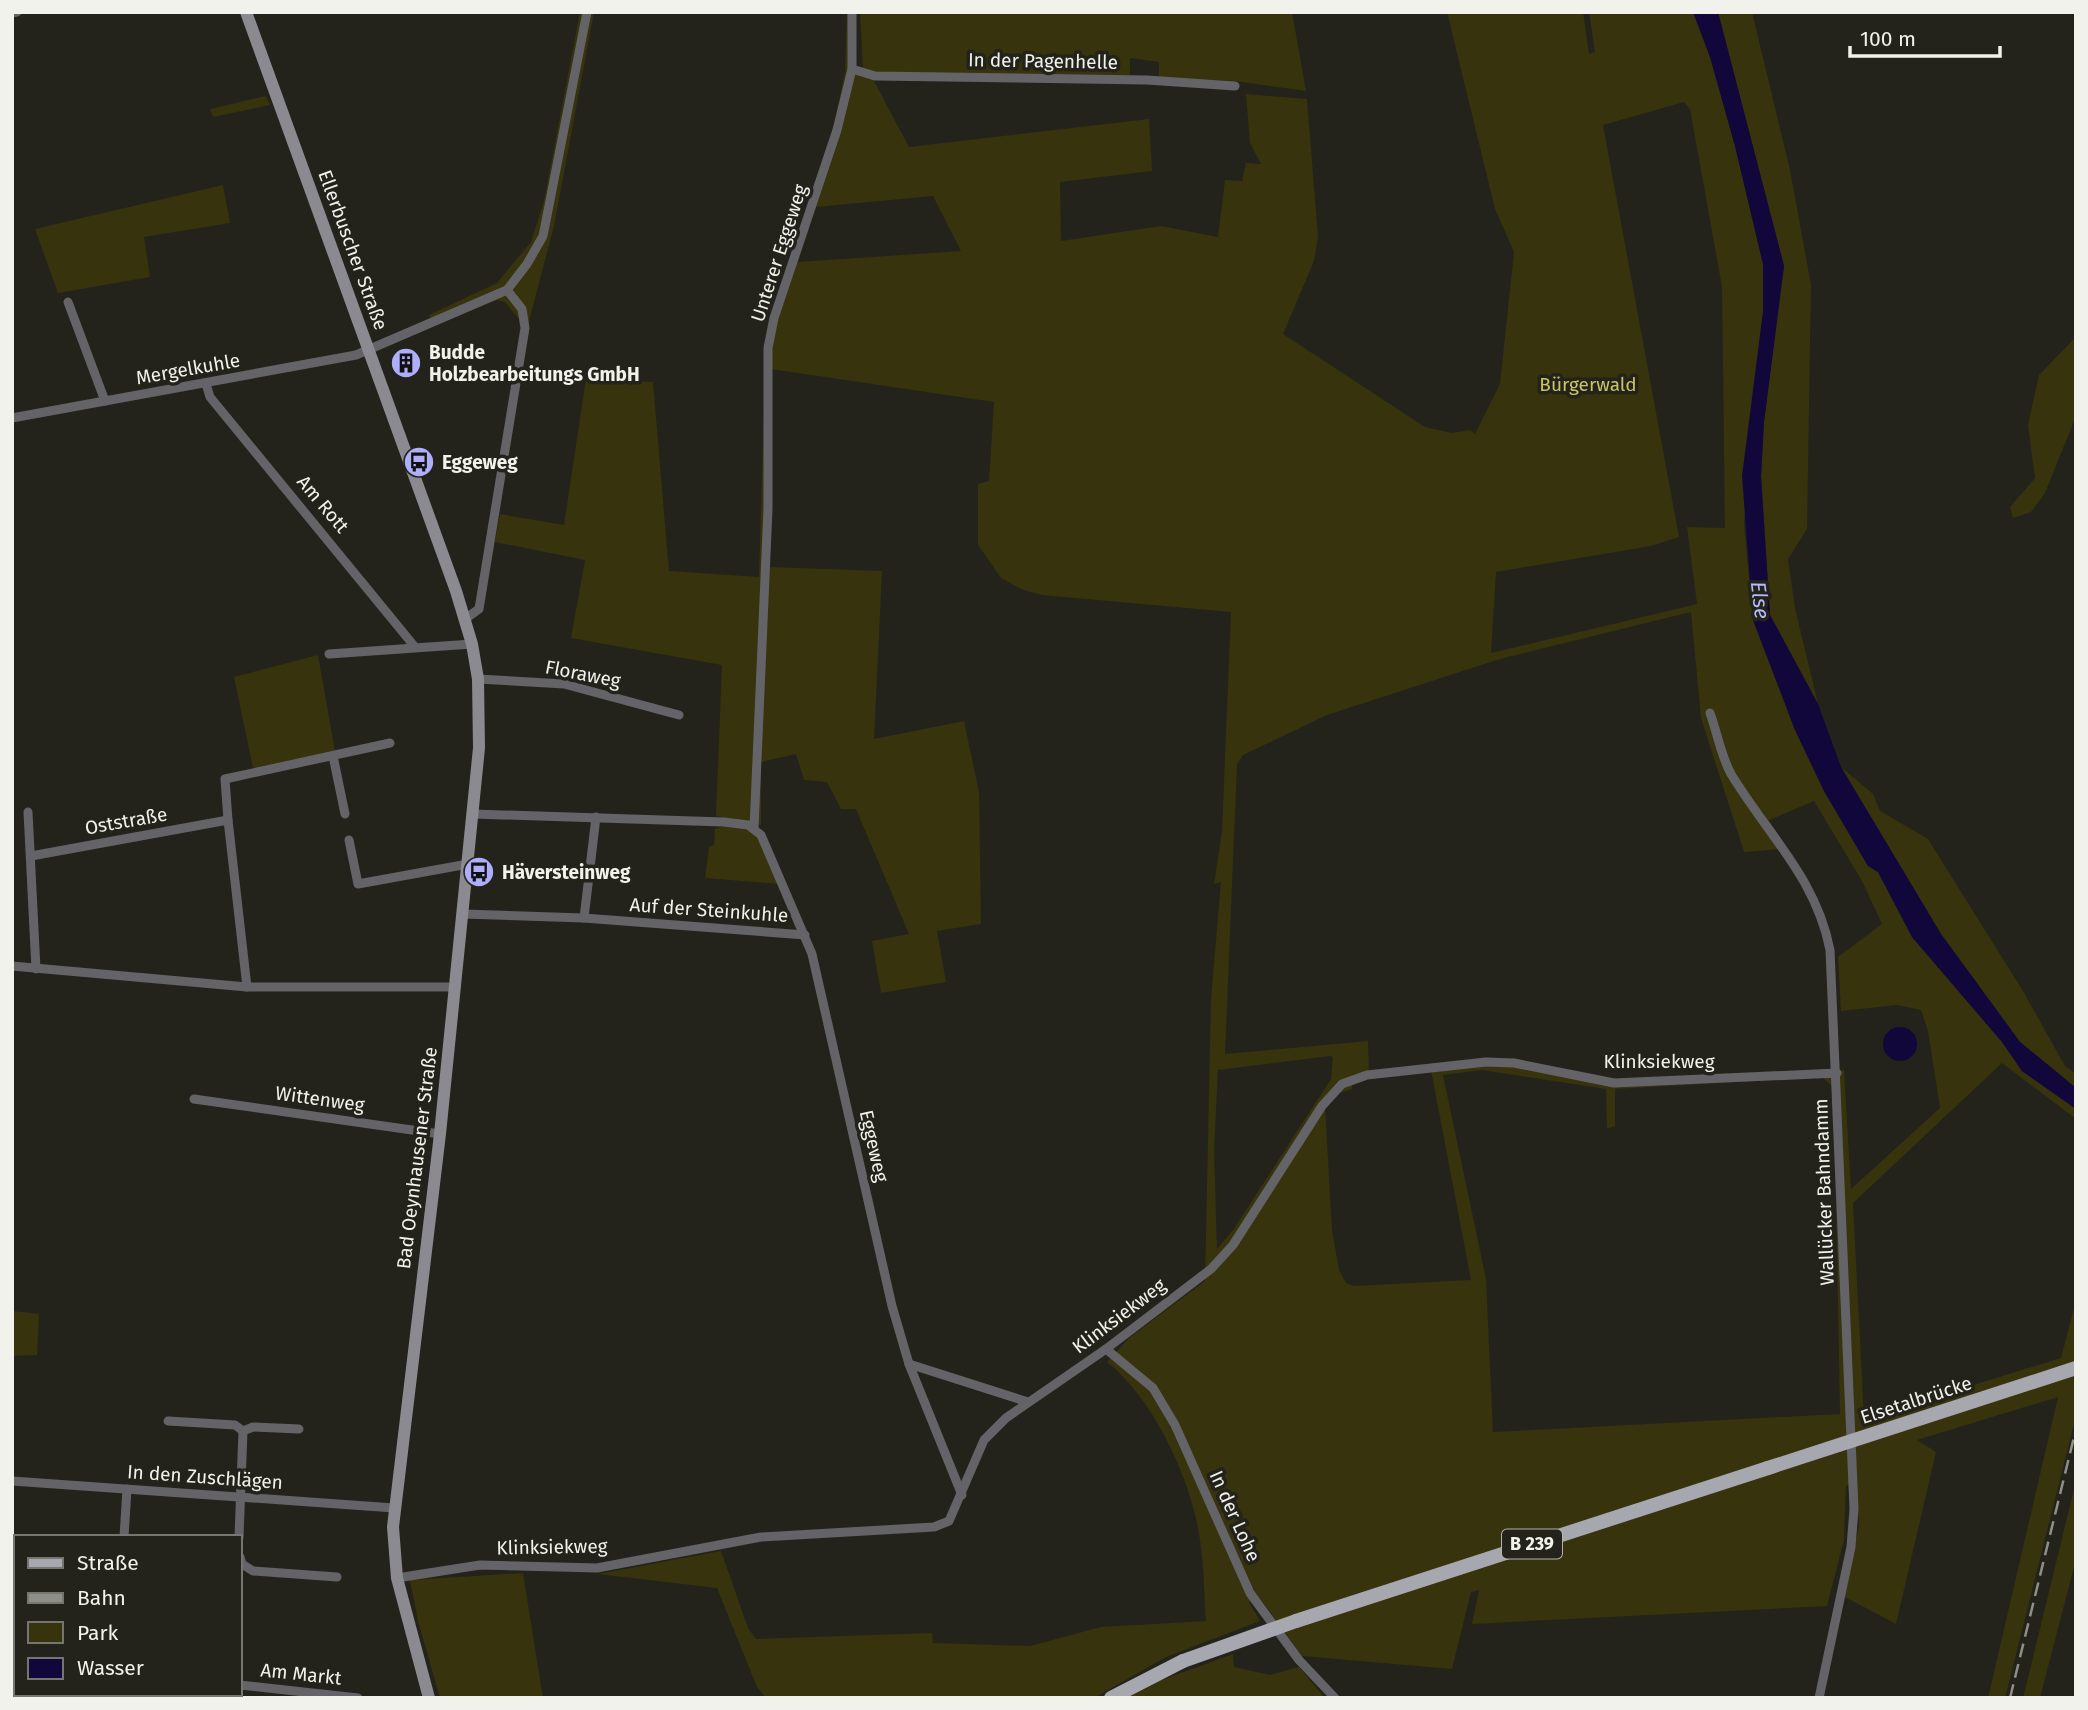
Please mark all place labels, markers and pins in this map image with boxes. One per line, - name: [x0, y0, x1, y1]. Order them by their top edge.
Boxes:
- place label: Budde Holzbearbeitungs GmbH: [429, 341, 640, 386]
- building icon: Budde Holzbearbeitungs GmbH: [389, 346, 423, 380]
- bus stop icon: Eggeweg: [402, 445, 436, 479]
- place label: Eggeweg: [442, 451, 518, 474]
- bus stop icon: Häversteinweg: [462, 855, 496, 889]
- place label: Häversteinweg: [502, 861, 631, 884]

